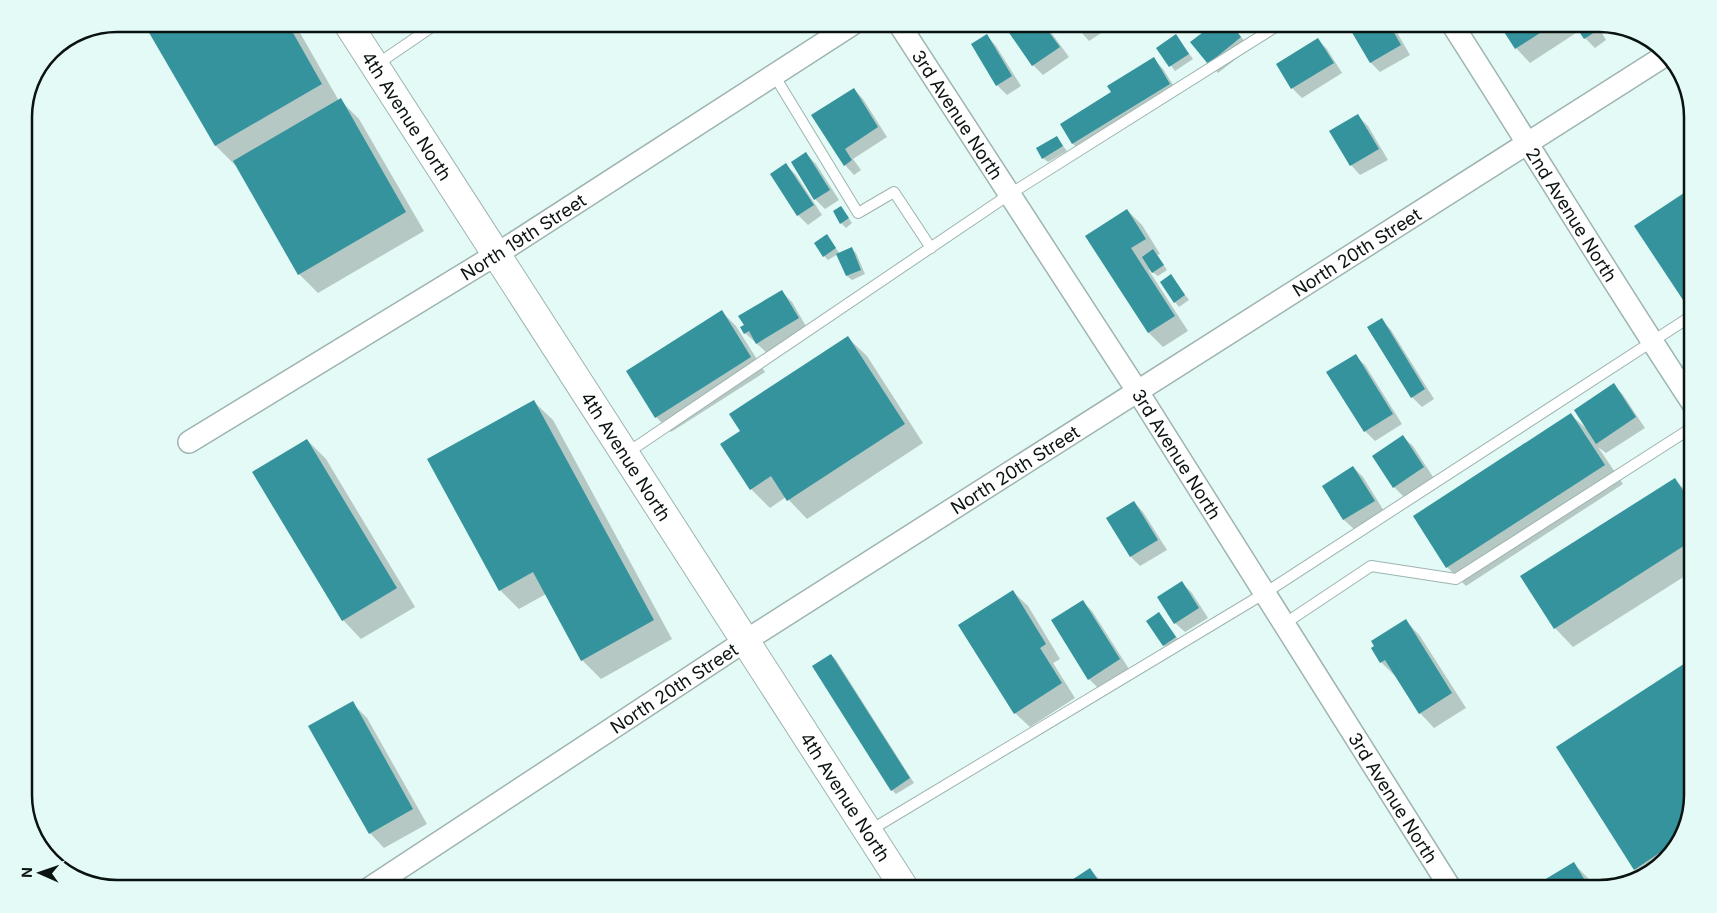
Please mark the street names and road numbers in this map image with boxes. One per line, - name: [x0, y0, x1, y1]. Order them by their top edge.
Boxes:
- street label: 3rd Avenue North: [908, 46, 1007, 183]
- street label: 4th Avenue North: [358, 47, 456, 184]
- street label: 2nd Avenue North: [1522, 144, 1622, 285]
- street label: North 19th Street: [457, 189, 590, 284]
- street label: North 20th Street: [1288, 203, 1425, 301]
- street label: 3rd Avenue North: [1128, 385, 1226, 523]
- street label: 4th Avenue North: [577, 388, 676, 525]
- street label: North 20th Street: [947, 421, 1083, 518]
- street label: North 20th Street: [606, 638, 741, 737]
- street label: 4th Avenue North: [796, 728, 895, 865]
- street label: 3rd Avenue North: [1345, 728, 1442, 867]

